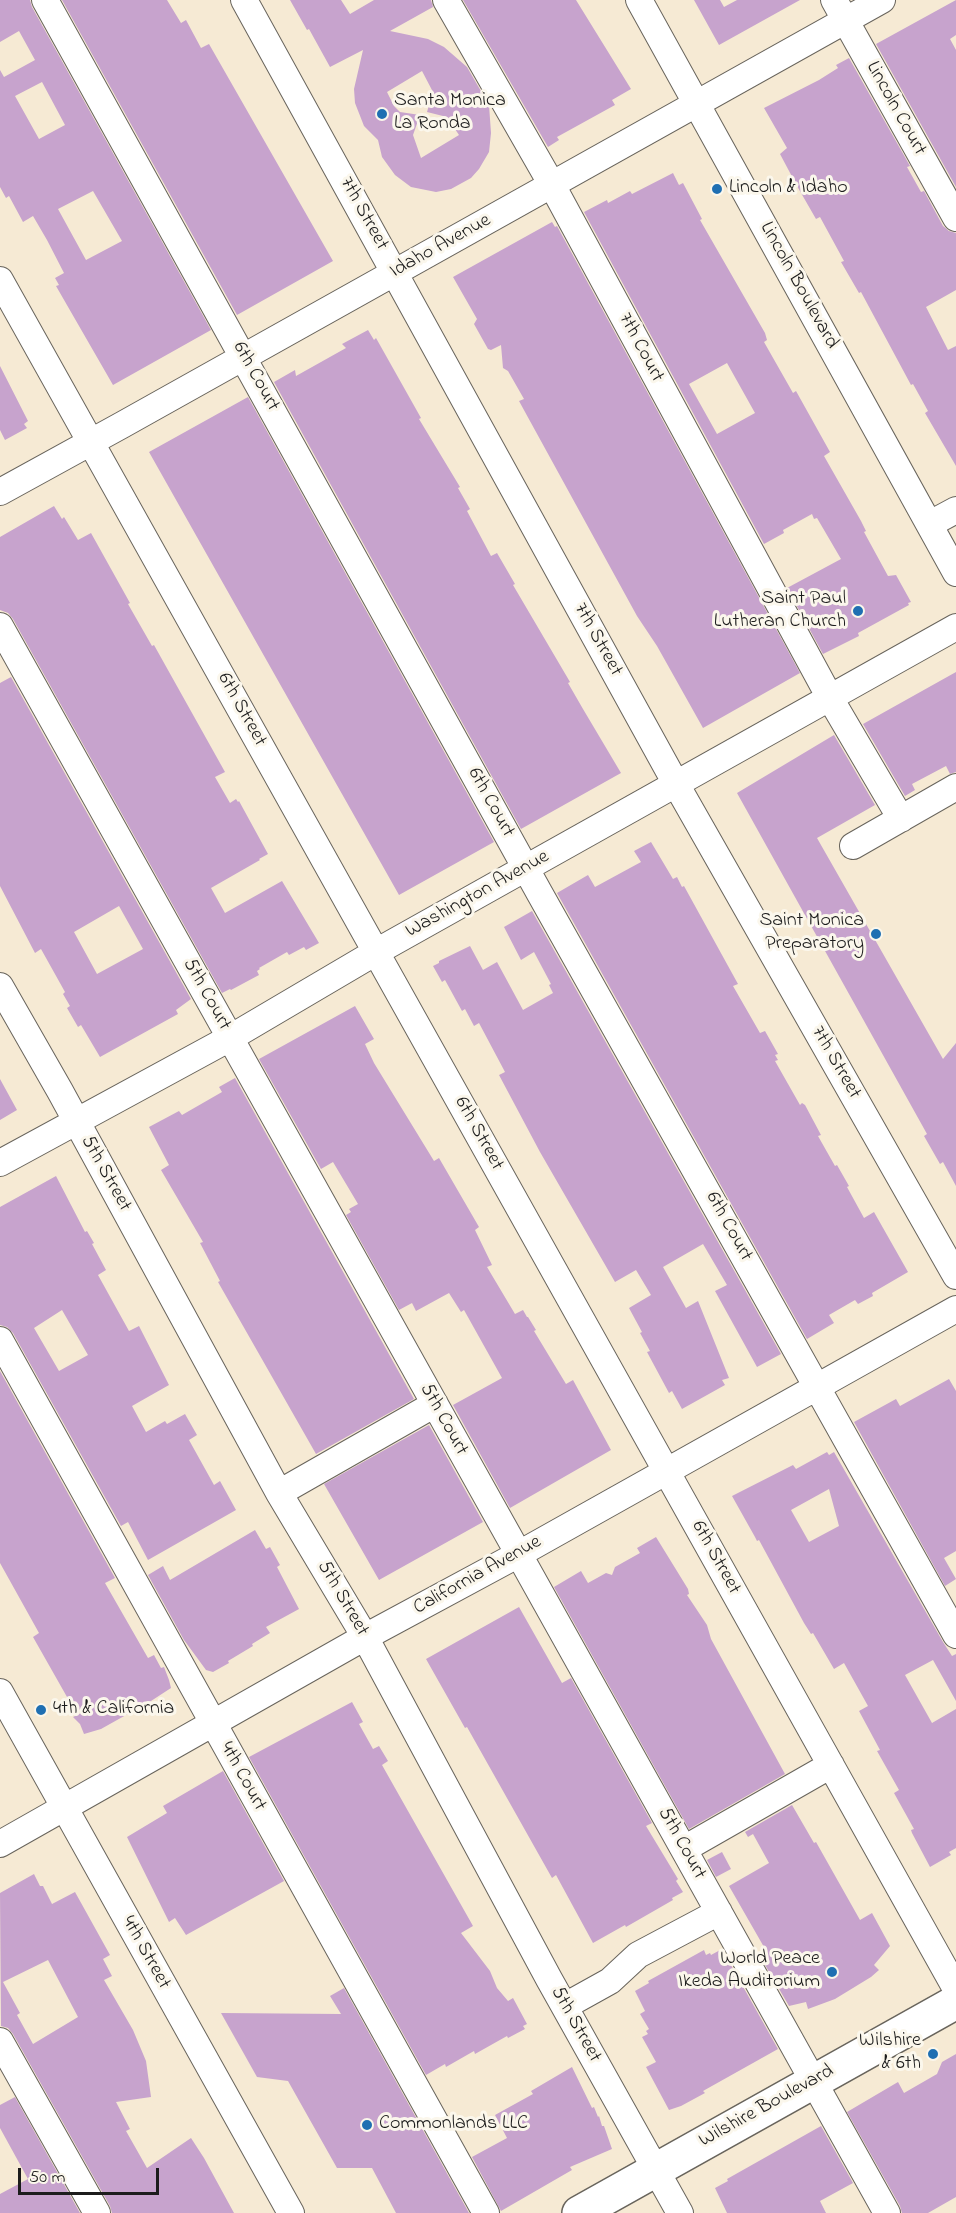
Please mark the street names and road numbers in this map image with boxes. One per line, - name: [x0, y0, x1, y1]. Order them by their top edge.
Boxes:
- street label: Lincoln Court: [859, 58, 931, 160]
- street label: 7th Street: [333, 173, 393, 255]
- street label: Idaho Avenue: [386, 209, 496, 285]
- street label: Lincoln Boulevard: [753, 218, 843, 354]
- street label: 7th Court: [612, 309, 668, 387]
- street label: 6th Court: [226, 338, 284, 416]
- street label: 7th Street: [567, 599, 627, 681]
- street label: 6th Street: [211, 669, 271, 751]
- street label: 6th Court: [461, 764, 519, 842]
- street label: Washington Avenue: [402, 846, 554, 944]
- street label: 5th Court: [177, 955, 235, 1035]
- street label: 7th Street: [805, 1022, 865, 1104]
- street label: 6th Street: [448, 1093, 508, 1175]
- street label: 5th Street: [74, 1132, 136, 1216]
- street label: 6th Court: [699, 1188, 757, 1266]
- street label: 5th Court: [414, 1380, 472, 1460]
- street label: 6th Street: [685, 1517, 745, 1599]
- street label: California Avenue: [410, 1531, 546, 1621]
- street label: 5th Street: [311, 1557, 373, 1641]
- street label: 4th Court: [213, 1738, 271, 1816]
- street label: 5th Court: [652, 1804, 710, 1884]
- street label: 4th Street: [115, 1912, 175, 1994]
- street label: 5th Street: [544, 1983, 606, 2067]
- street label: Wilshire Boulevard: [695, 2060, 839, 2154]

